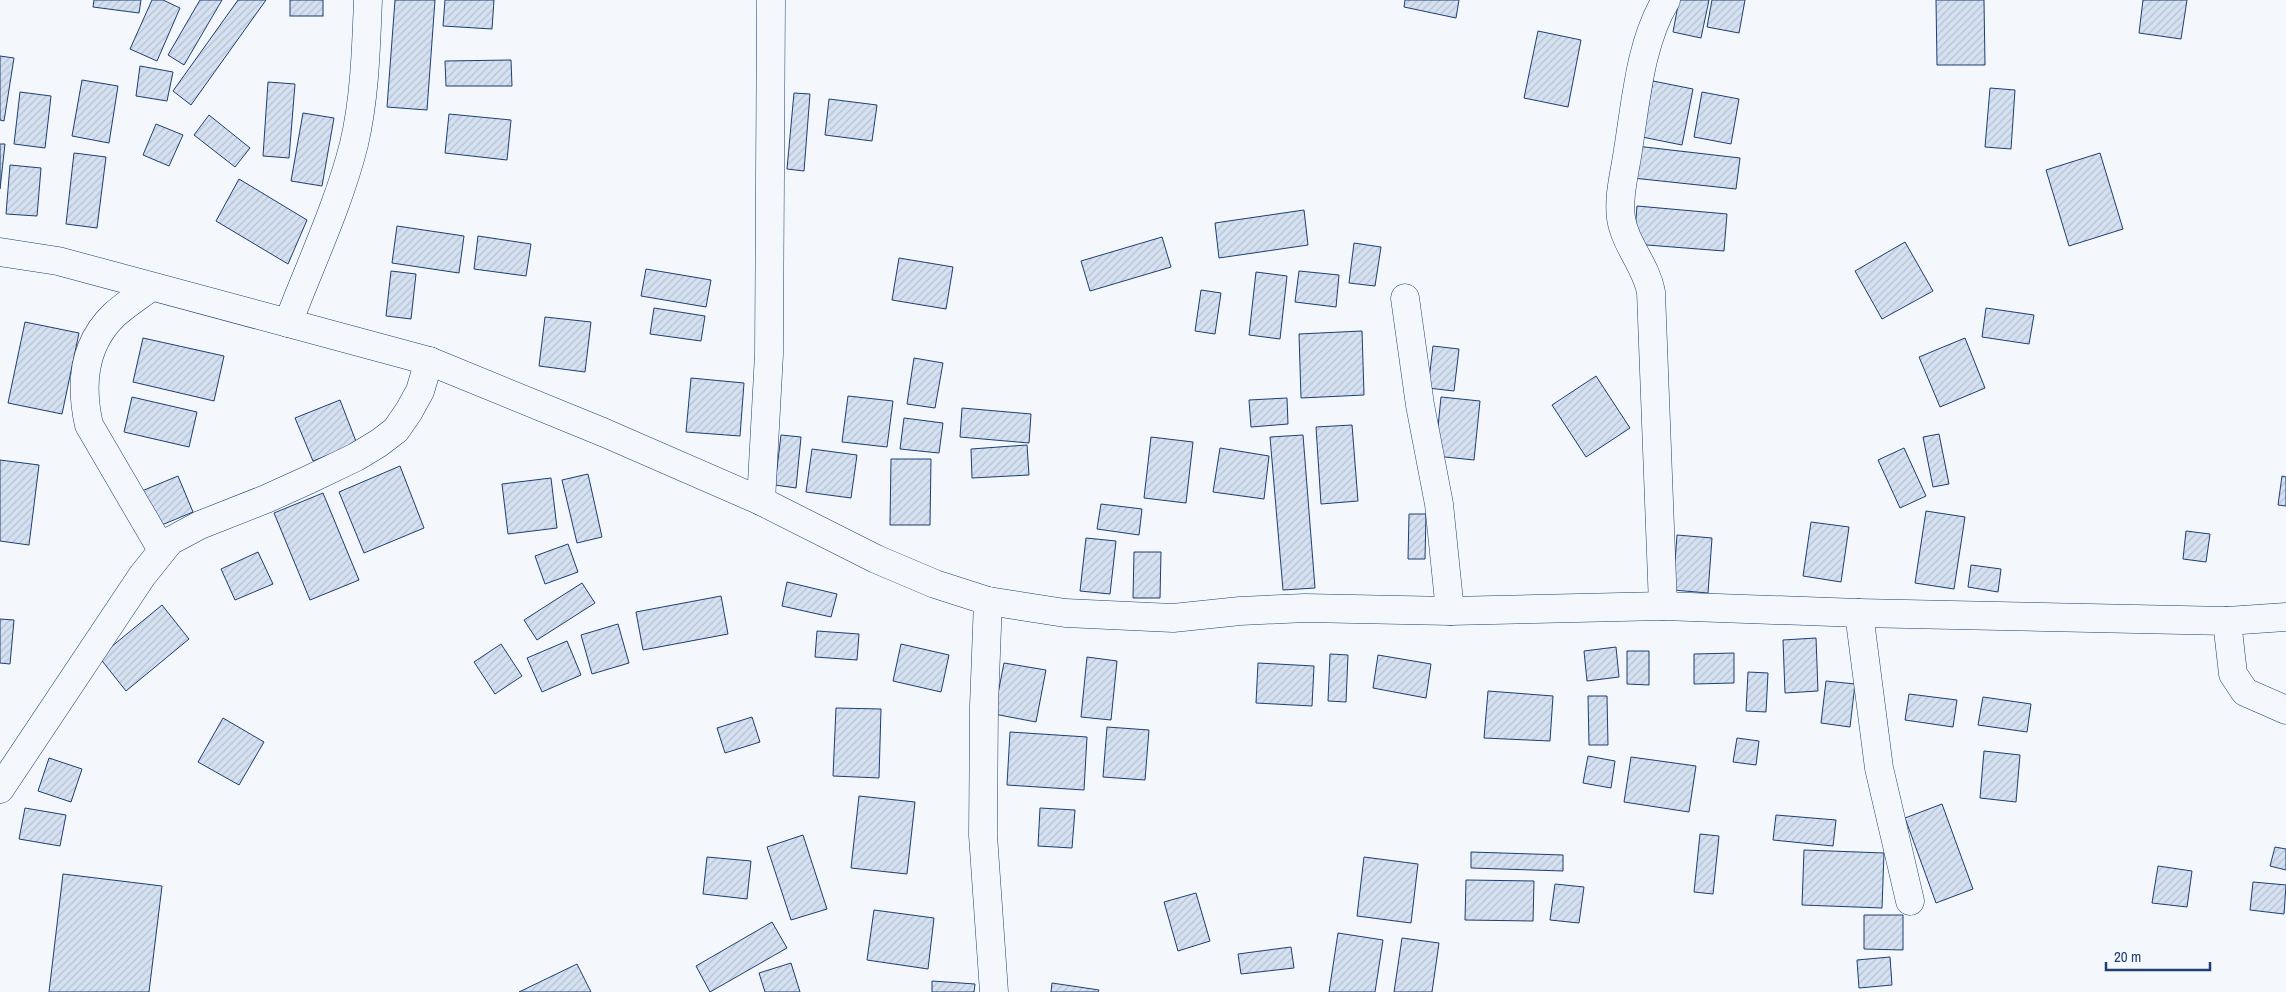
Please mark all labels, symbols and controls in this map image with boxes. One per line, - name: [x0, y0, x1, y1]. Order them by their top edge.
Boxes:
- scale bar: [2106, 940, 2210, 972]
- text: 20 m: [2114, 946, 2141, 967]

